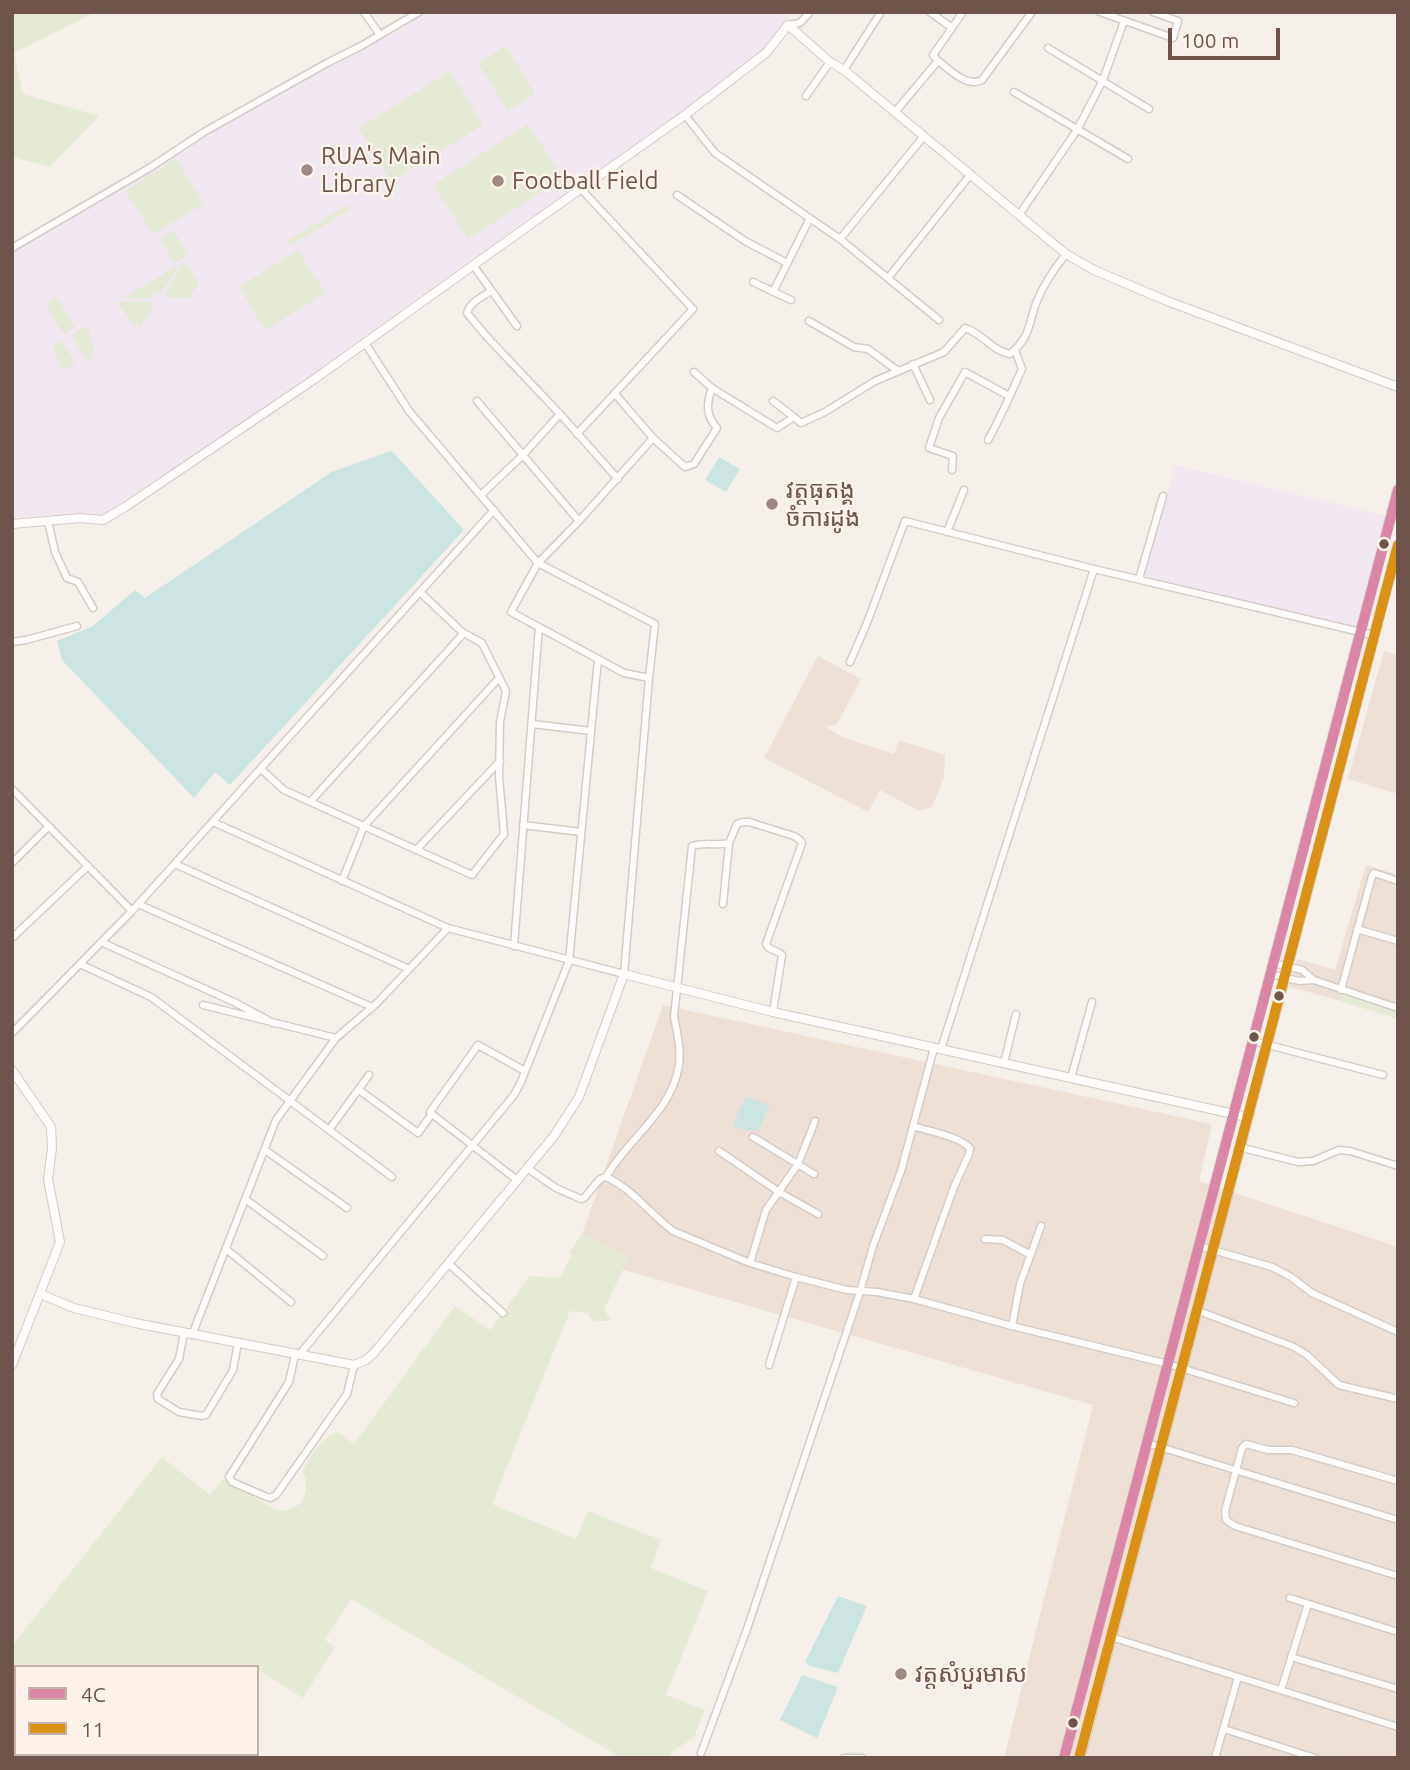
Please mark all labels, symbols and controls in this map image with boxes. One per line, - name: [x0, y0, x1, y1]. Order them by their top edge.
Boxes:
- scale bar: [1172, 14, 1284, 58]
- text: 100 m: [1181, 28, 1239, 52]
- place label: RUA's Main Library: [321, 142, 441, 198]
- marker: RUA's Main Library: [299, 162, 315, 178]
- place label: Football Field: [512, 167, 659, 195]
- marker: Football Field: [490, 173, 506, 189]
- place label: វត្តធុតង្គ ចំការដូង: [786, 476, 860, 532]
- marker: វត្តធុតង្គ ចំការដូង: [764, 496, 780, 512]
- unlabelled marker: [1377, 537, 1391, 551]
- unlabelled marker: [1272, 989, 1286, 1003]
- unlabelled marker: [1247, 1030, 1261, 1044]
- place label: វត្តសំបួរមាស: [915, 1660, 1027, 1688]
- legend: [14, 1665, 259, 1756]
- marker: វត្តសំបួរមាស: [893, 1666, 909, 1682]
- text: 4C: [81, 1682, 106, 1706]
- unlabelled marker: [1066, 1716, 1080, 1730]
- text: 11: [81, 1717, 105, 1741]

